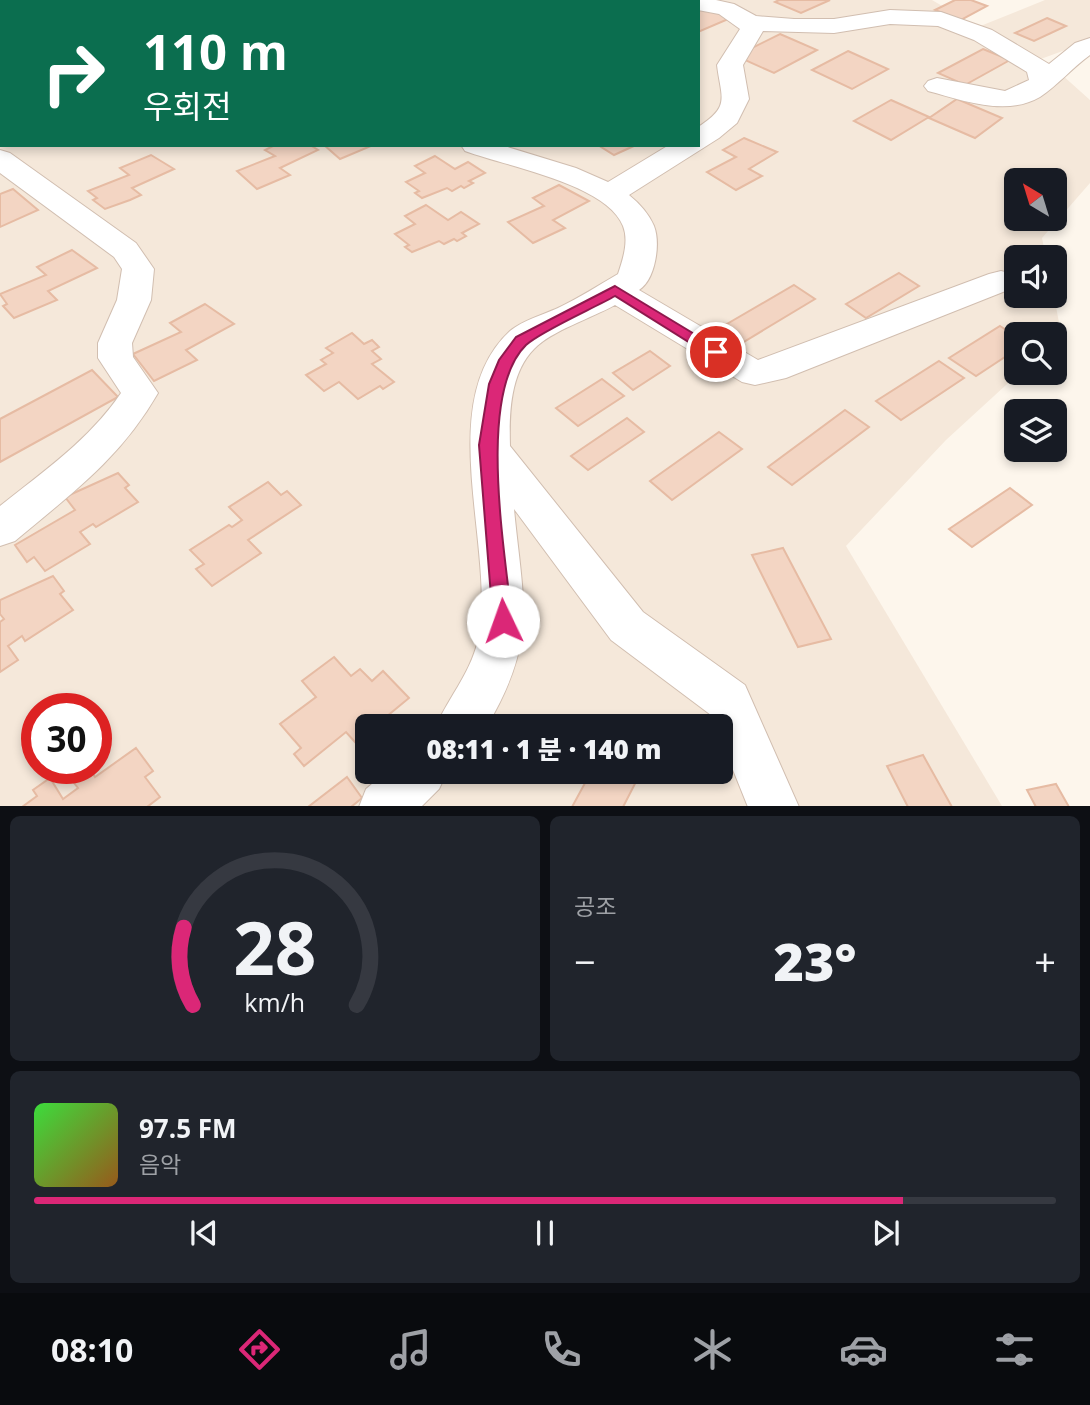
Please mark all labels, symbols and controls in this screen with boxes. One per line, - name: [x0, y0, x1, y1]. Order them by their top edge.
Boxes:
- text: 110 m: [143, 18, 288, 84]
- icon: right: [28, 28, 119, 119]
- text: 우회전: [143, 84, 231, 127]
- north arrow: [1004, 168, 1068, 231]
- map controls: [1004, 168, 1067, 462]
- button: sound: [1004, 245, 1067, 308]
- pin: [686, 322, 746, 382]
- button: search: [1004, 322, 1067, 385]
- icon: arrive: [697, 333, 735, 371]
- button: layers: [1004, 399, 1067, 462]
- position arrow: [466, 584, 540, 658]
- speed limit sign: 30: [21, 693, 112, 784]
- text: 08:11 · 1 분 · 140 m: [427, 731, 661, 767]
- text: 공조: [574, 890, 616, 922]
- text: 28: [233, 897, 317, 996]
- text: 23°: [774, 925, 856, 996]
- text: −: [574, 935, 596, 987]
- text: +: [1034, 935, 1056, 987]
- text: km/h: [245, 984, 305, 1018]
- text: 97.5 FM: [139, 1110, 237, 1146]
- text: 음악: [139, 1148, 181, 1180]
- icon: previous: [185, 1214, 223, 1252]
- icon: pause: [526, 1214, 564, 1252]
- icon: next: [867, 1214, 905, 1252]
- icon: directions: [235, 1325, 284, 1374]
- icon: music: [386, 1325, 435, 1374]
- icon: phone: [537, 1325, 586, 1374]
- icon: climate: [688, 1325, 737, 1374]
- icon: car: [839, 1325, 888, 1374]
- icon: filters: [990, 1325, 1039, 1374]
- text: 08:10: [51, 1328, 133, 1371]

